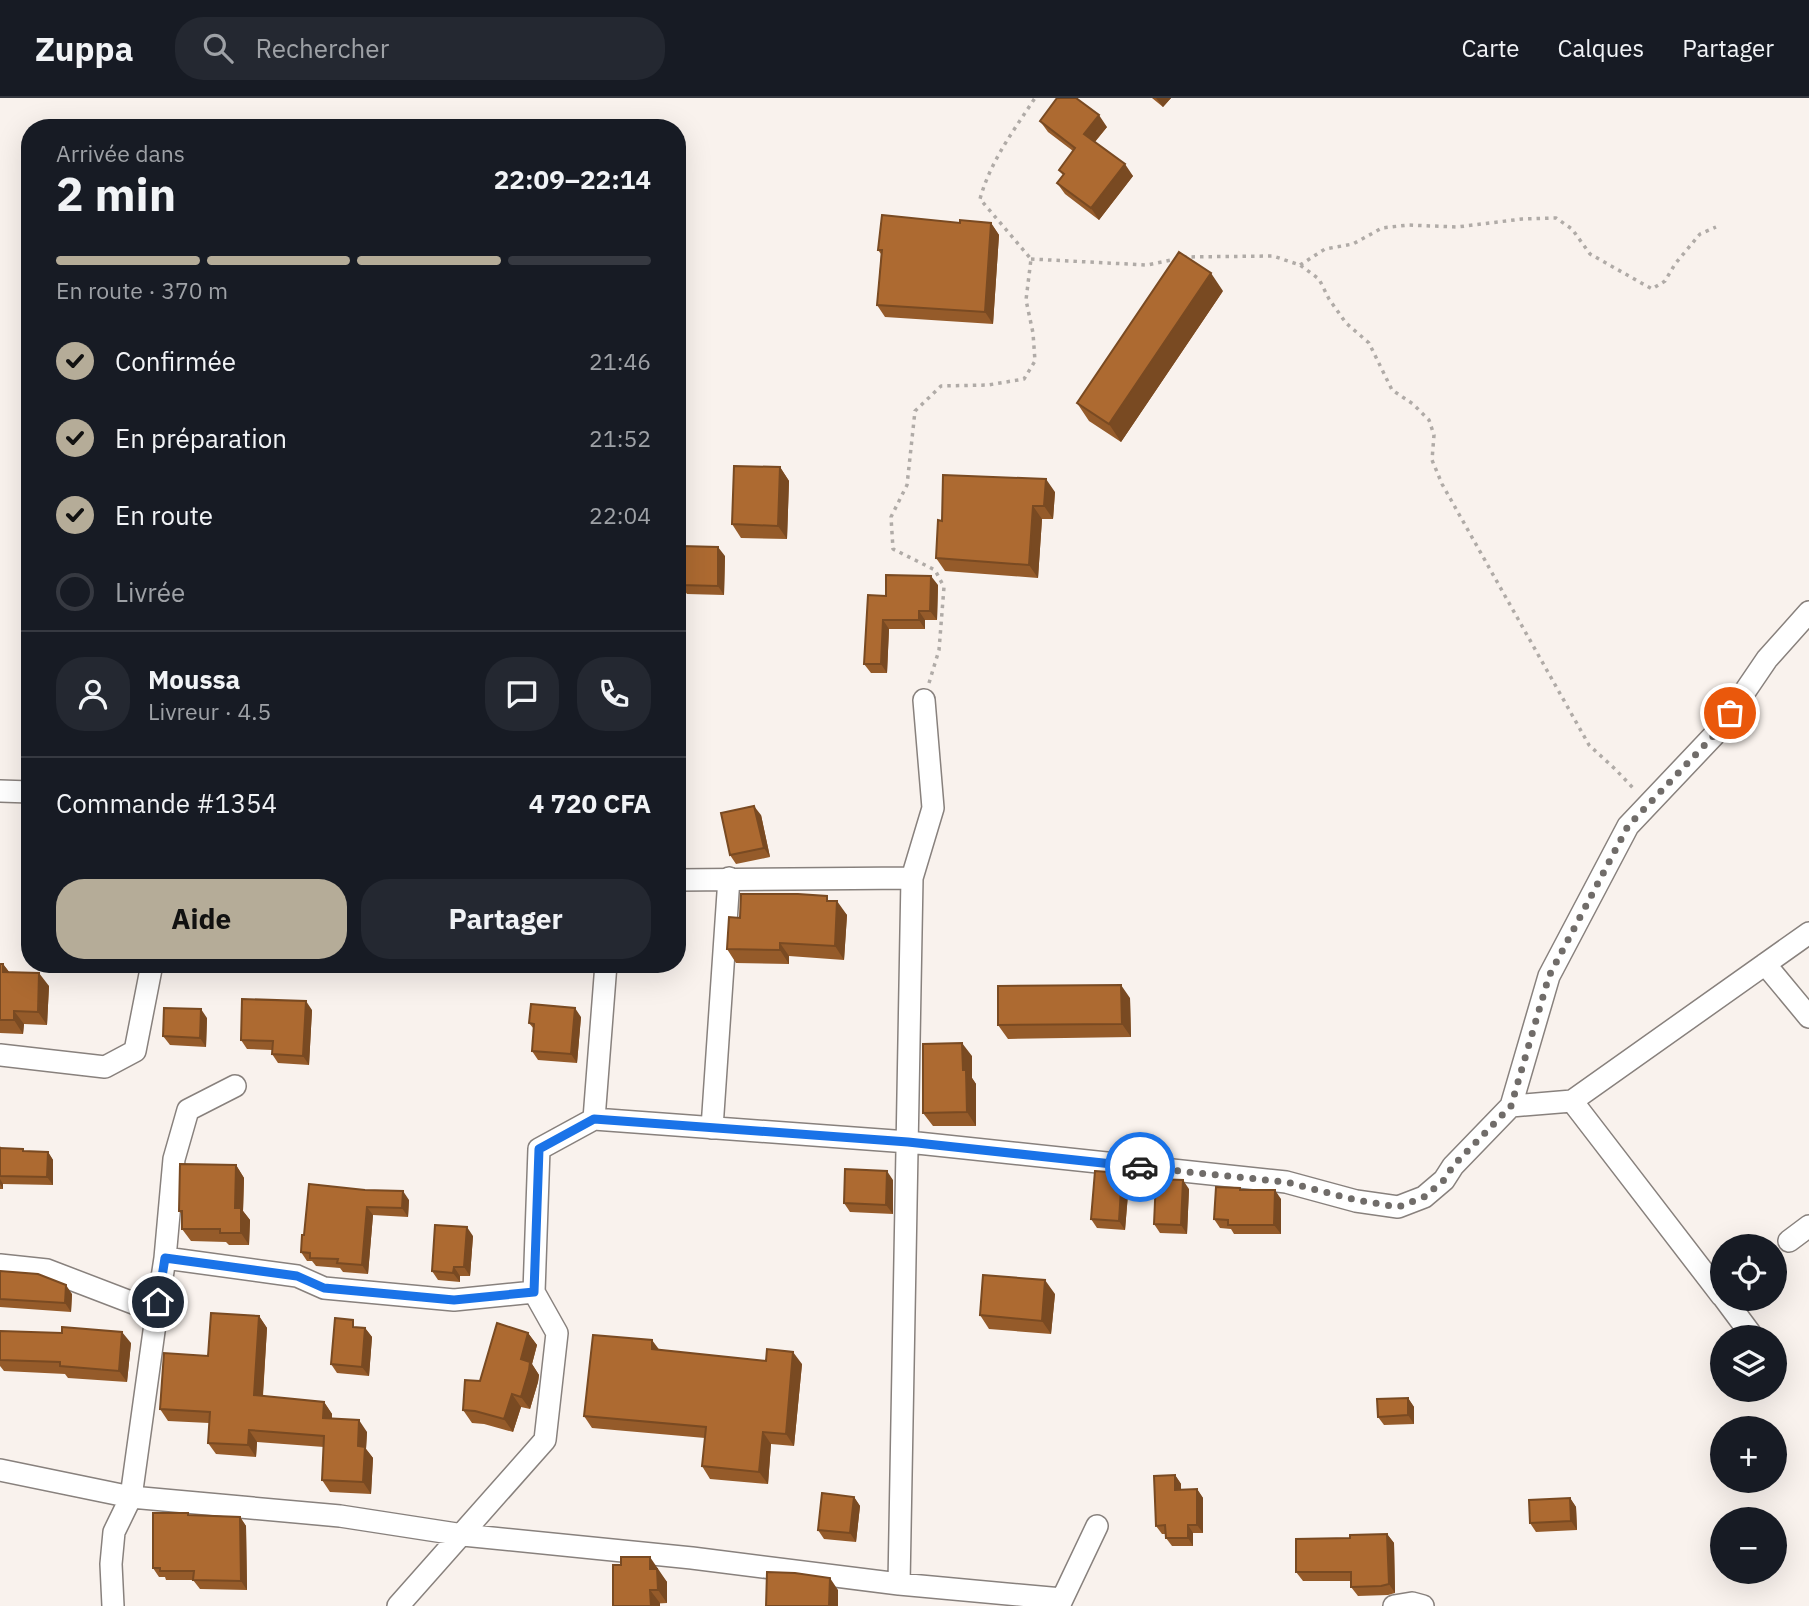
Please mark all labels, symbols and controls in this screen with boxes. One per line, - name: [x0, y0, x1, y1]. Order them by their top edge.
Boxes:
- search box: [175, 17, 665, 80]
- text: Zuppa: [35, 27, 133, 70]
- icon: search: [199, 29, 237, 67]
- text: Rechercher: [255, 31, 389, 65]
- text: Carte: [1461, 32, 1520, 64]
- text: Calques: [1558, 32, 1644, 64]
- text: Partager: [1682, 32, 1774, 64]
- text: Arrivée dans: [56, 138, 185, 168]
- text: 22:09–22:14: [494, 162, 651, 196]
- text: 2 min: [56, 164, 176, 224]
- text: En route · 370 m: [56, 275, 228, 305]
- icon: check: [56, 342, 94, 380]
- text: Confirmée: [115, 344, 236, 378]
- text: 21:46: [589, 346, 651, 376]
- icon: check: [56, 419, 94, 457]
- text: En préparation: [115, 421, 287, 455]
- text: 21:52: [589, 423, 651, 453]
- icon: check: [56, 496, 94, 534]
- text: En route: [115, 498, 213, 532]
- text: 22:04: [589, 500, 651, 530]
- text: Livrée: [115, 575, 185, 609]
- button: person: [56, 657, 130, 731]
- button: chat: [485, 657, 559, 731]
- button: phone: [577, 657, 651, 731]
- text: Moussa: [148, 662, 240, 696]
- pin: [1700, 683, 1760, 743]
- icon: bag: [1711, 694, 1749, 732]
- text: Livreur · 4.5: [148, 696, 271, 726]
- text: Commande #1354: [56, 786, 277, 820]
- text: 4 720 CFA: [529, 786, 651, 820]
- button: Aide: [56, 879, 347, 959]
- button: Partager: [361, 879, 651, 959]
- courier: [1105, 1132, 1175, 1202]
- icon: car: [1121, 1148, 1159, 1186]
- map controls: [1710, 1234, 1787, 1584]
- button: locate: [1710, 1234, 1787, 1311]
- pin: [128, 1272, 188, 1332]
- icon: home: [139, 1283, 177, 1321]
- button: layers: [1710, 1325, 1787, 1402]
- button: +: [1710, 1416, 1787, 1493]
- button: −: [1710, 1507, 1787, 1584]

